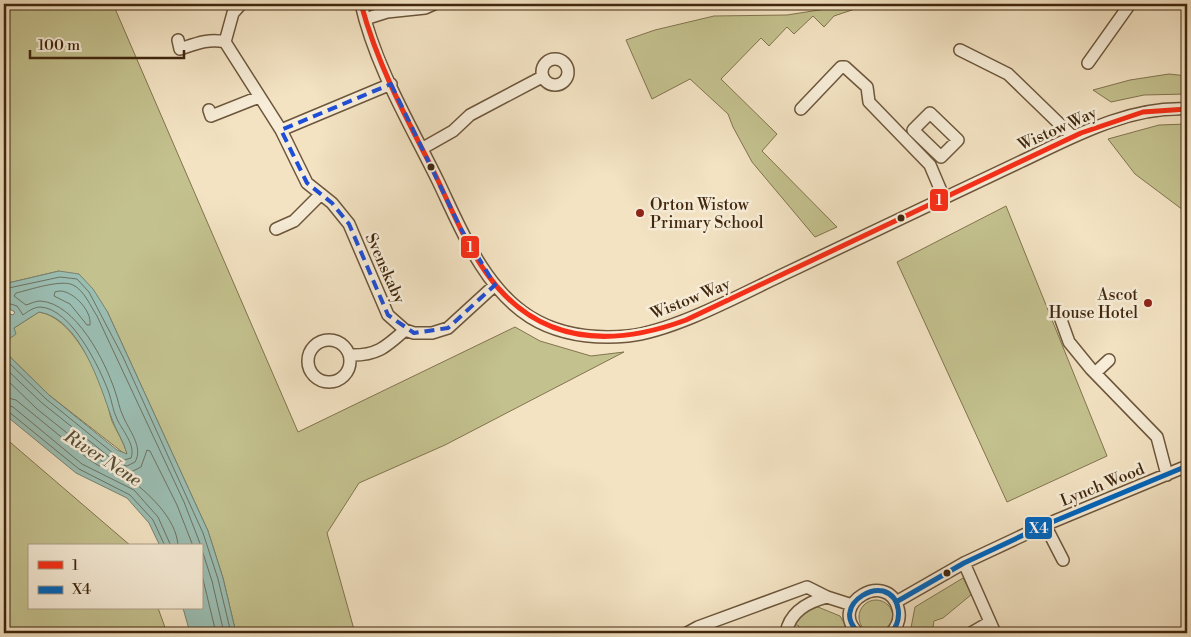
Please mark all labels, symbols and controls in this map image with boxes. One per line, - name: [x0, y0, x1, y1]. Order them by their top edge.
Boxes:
- scale bar: [30, 28, 184, 60]
- text: 100 m: [38, 36, 80, 55]
- street label: Wistow Way: [1014, 103, 1100, 156]
- unlabelled marker: [426, 162, 436, 172]
- line badge: 1: [929, 188, 949, 212]
- text: 1: [936, 192, 943, 210]
- place label: Orton Wistow Primary School: [650, 195, 764, 233]
- marker: Orton Wistow Primary School: [634, 207, 646, 219]
- unlabelled marker: [896, 213, 906, 223]
- street label: Svenskaby: [361, 230, 410, 307]
- line badge: 1: [460, 235, 480, 259]
- text: 1: [467, 239, 474, 257]
- street label: Wistow Way: [647, 274, 733, 324]
- place label: Ascot House Hotel: [1049, 285, 1138, 323]
- marker: Ascot House Hotel: [1142, 297, 1154, 309]
- water label: River Nene: [59, 424, 146, 492]
- street label: Lynch Wood: [1057, 459, 1147, 511]
- line badge: X4: [1024, 516, 1053, 540]
- text: X4: [1028, 520, 1049, 538]
- legend: [28, 544, 202, 610]
- text: 1: [72, 556, 79, 575]
- unlabelled marker: [942, 568, 952, 578]
- text: X4: [71, 580, 91, 599]

